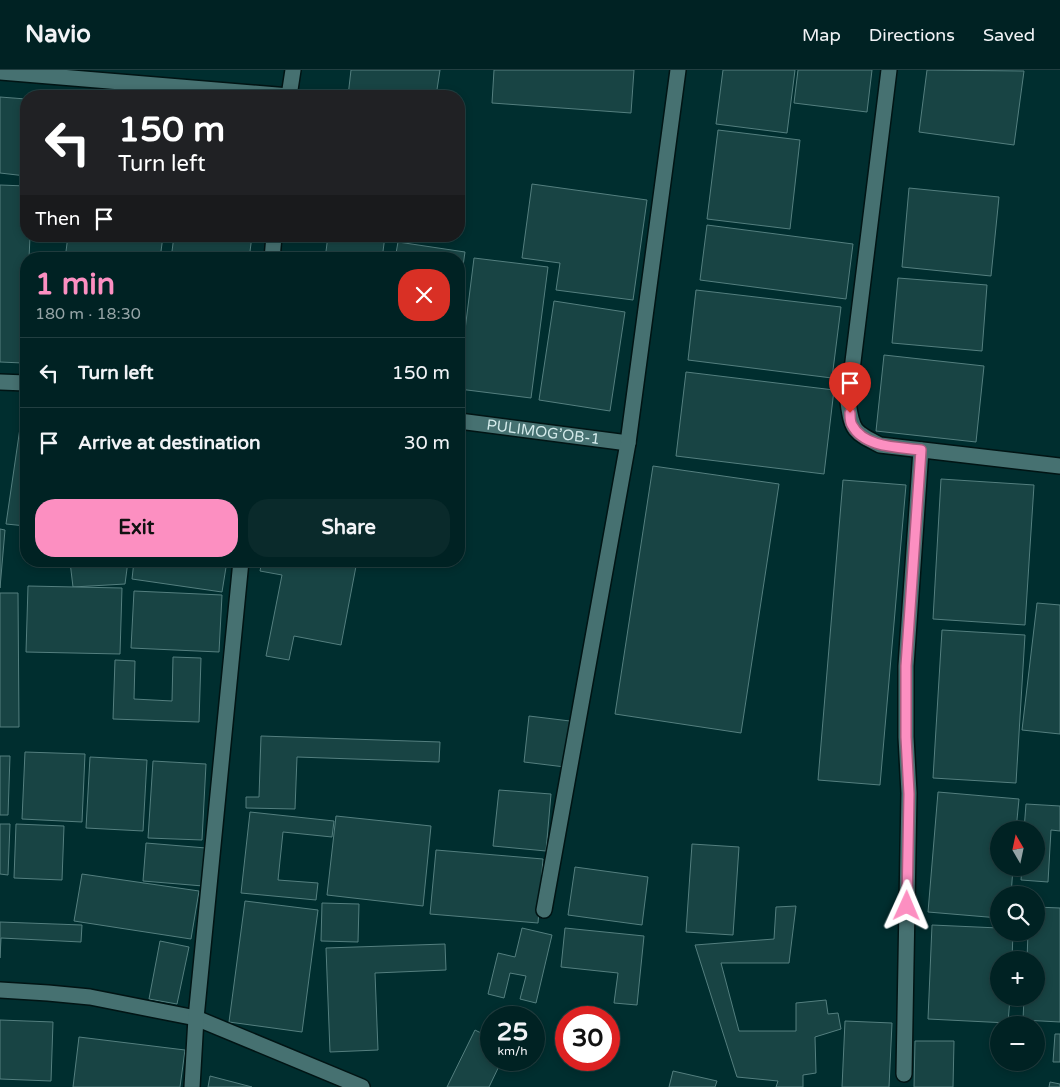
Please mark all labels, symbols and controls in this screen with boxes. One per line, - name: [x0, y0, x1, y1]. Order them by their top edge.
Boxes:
- text: Navio: [25, 20, 91, 49]
- text: Map: [802, 24, 841, 46]
- text: Directions: [869, 24, 955, 46]
- text: Saved: [983, 24, 1035, 46]
- text: 150 m: [118, 109, 225, 151]
- icon: left: [35, 110, 100, 175]
- text: Turn left: [118, 151, 206, 177]
- icon: arrive: [90, 205, 118, 233]
- text: Then: [35, 208, 80, 230]
- text: 1 min: [35, 266, 115, 303]
- button: close: [398, 269, 450, 321]
- text: 180 m · 18:30: [35, 304, 141, 324]
- icon: left: [35, 359, 63, 387]
- text: Turn left: [78, 362, 154, 384]
- text: 150 m: [392, 362, 450, 384]
- pin: [829, 362, 871, 413]
- icon: arrive: [836, 369, 864, 397]
- street label: PULIMOG’OB-1: [486, 416, 601, 448]
- icon: arrive: [35, 429, 63, 457]
- text: Arrive at destination: [78, 432, 261, 454]
- text: 30 m: [404, 432, 450, 454]
- button: Exit: [35, 499, 238, 557]
- button: Share: [248, 499, 450, 557]
- north arrow: [990, 821, 1045, 876]
- map controls: [990, 821, 1045, 1071]
- position arrow: [880, 879, 932, 931]
- button: search: [990, 886, 1045, 941]
- button: +: [990, 951, 1045, 1006]
- speed limit sign: 30: [555, 1006, 620, 1071]
- button: −: [990, 1016, 1045, 1071]
- text: 25: [497, 1017, 528, 1047]
- text: km/h: [497, 1044, 528, 1058]

